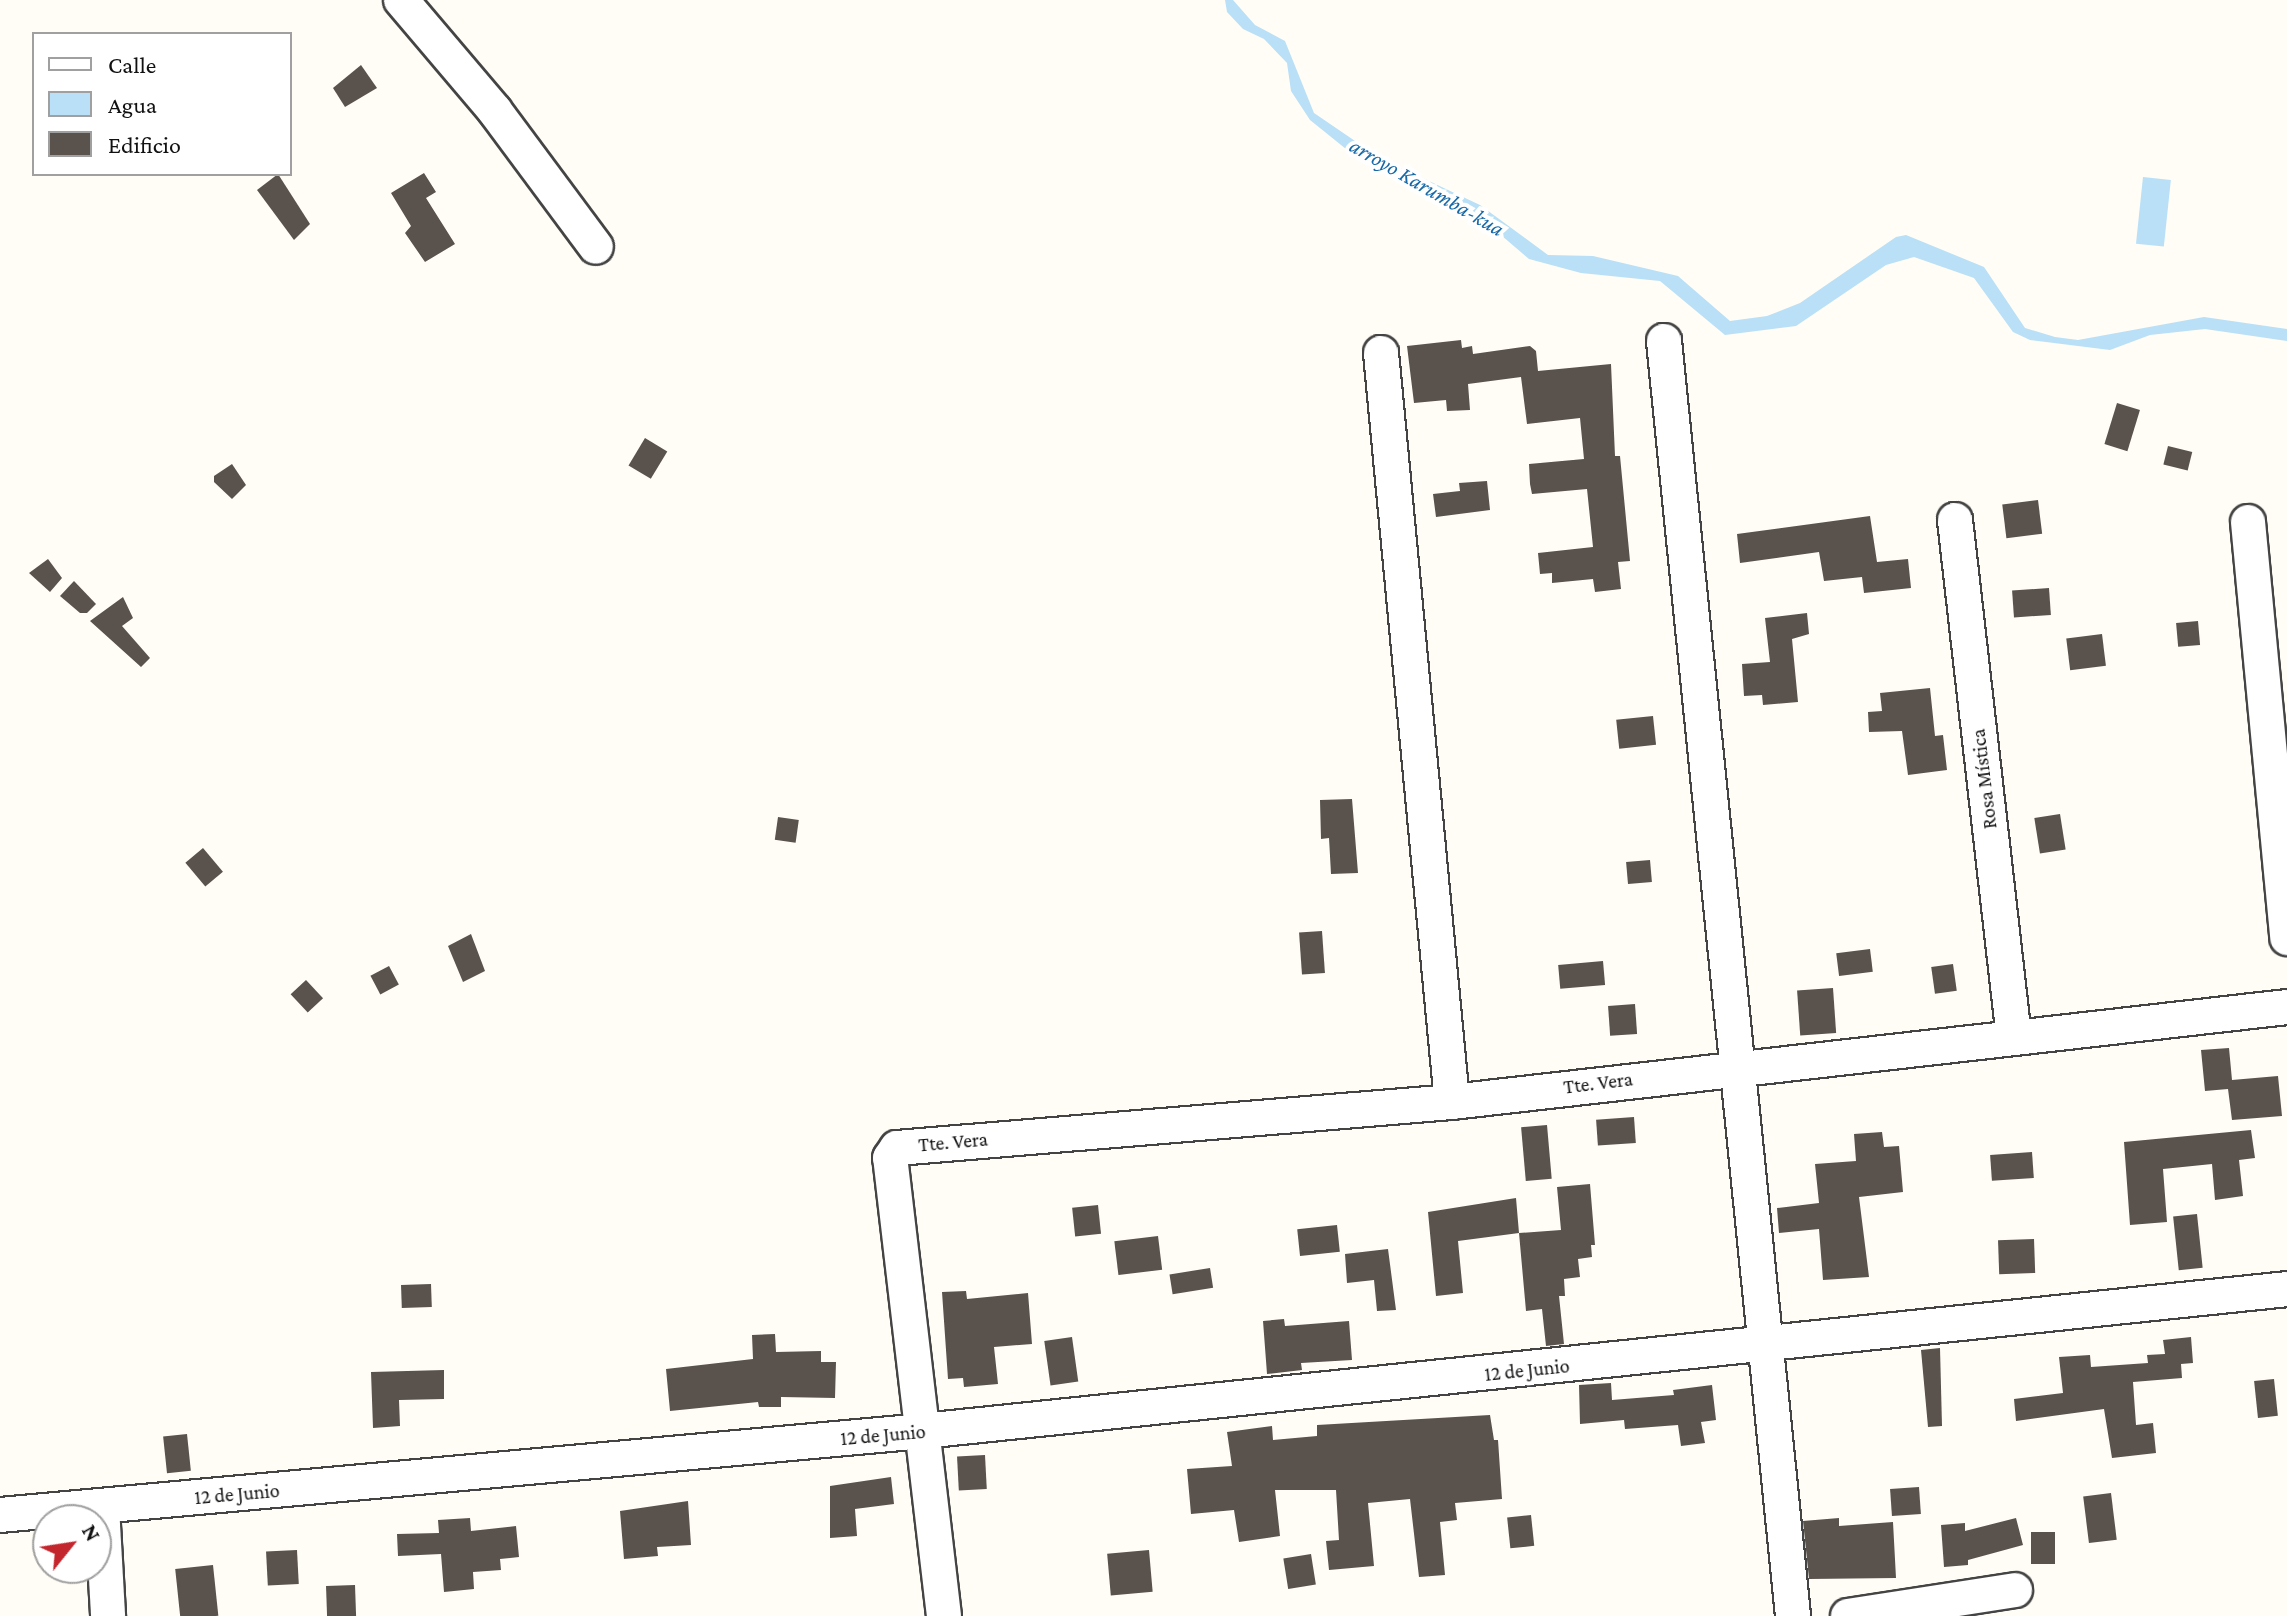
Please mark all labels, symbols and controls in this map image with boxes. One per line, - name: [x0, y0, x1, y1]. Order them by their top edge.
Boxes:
- legend: [32, 32, 292, 176]
- text: Calle: [108, 51, 156, 78]
- text: Agua: [108, 91, 157, 118]
- text: Edificio: [108, 131, 181, 158]
- water label: arroyo Karumba-kua: [1345, 132, 1509, 242]
- street label: Rosa Mística: [1966, 728, 2002, 830]
- street label: Tte. Vera: [1562, 1067, 1634, 1099]
- street label: Tte. Vera: [917, 1127, 989, 1157]
- street label: 12 de Junio: [1483, 1354, 1571, 1386]
- street label: 12 de Junio: [839, 1419, 927, 1451]
- street label: 12 de Junio: [193, 1478, 281, 1510]
- north arrow: [32, 1504, 112, 1584]
- text: N: [77, 1520, 106, 1545]

